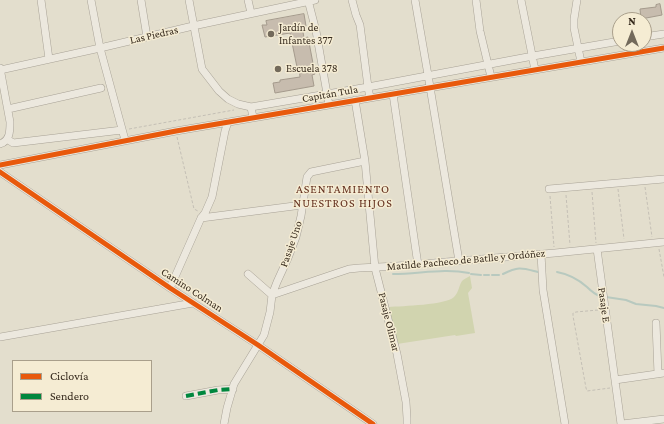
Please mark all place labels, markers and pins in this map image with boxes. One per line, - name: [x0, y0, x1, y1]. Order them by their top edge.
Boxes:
- place label: Jardín de Infantes 377: [279, 21, 333, 47]
- marker: Jardín de Infantes 377: [266, 29, 276, 39]
- place label: Escuela 378: [286, 62, 338, 76]
- marker: Escuela 378: [273, 64, 283, 74]

